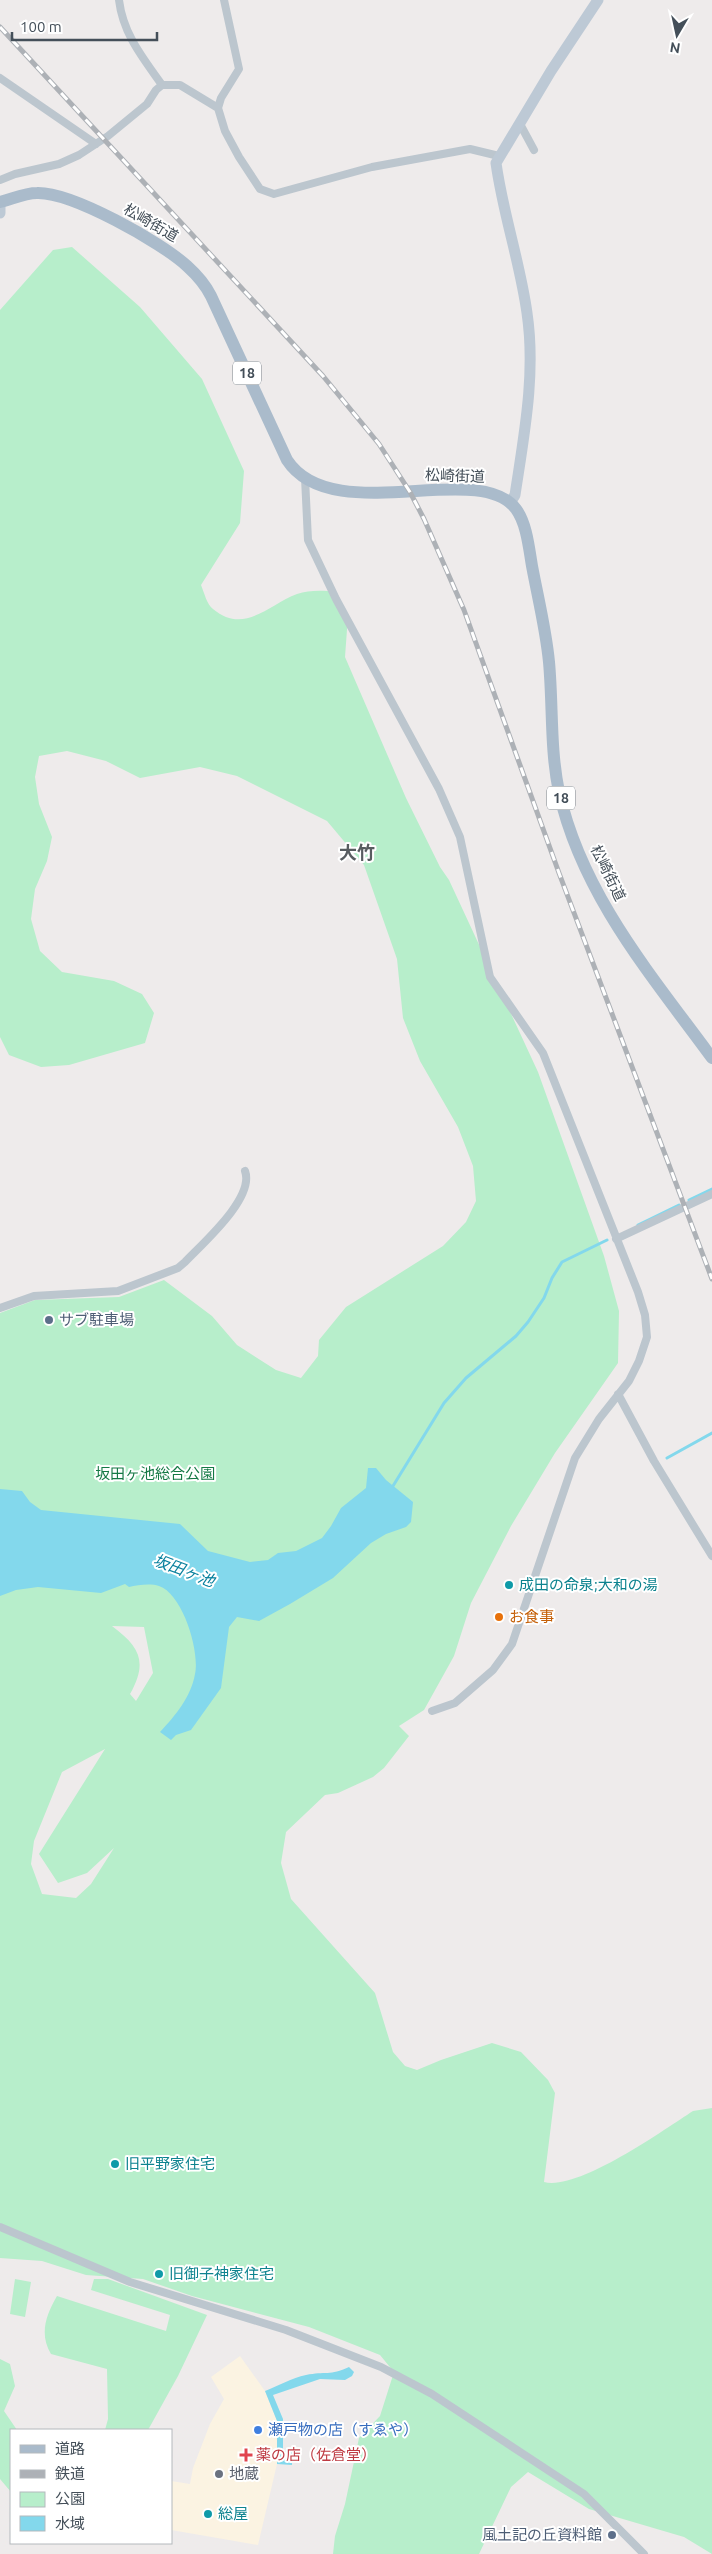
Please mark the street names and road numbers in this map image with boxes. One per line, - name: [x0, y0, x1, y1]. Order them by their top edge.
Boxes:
- street label: 松崎街道: [121, 200, 181, 245]
- road number: 18: [233, 362, 261, 384]
- street label: 松崎街道: [425, 466, 485, 485]
- road number: 18: [547, 786, 575, 810]
- street label: 松崎街道: [588, 842, 629, 903]

